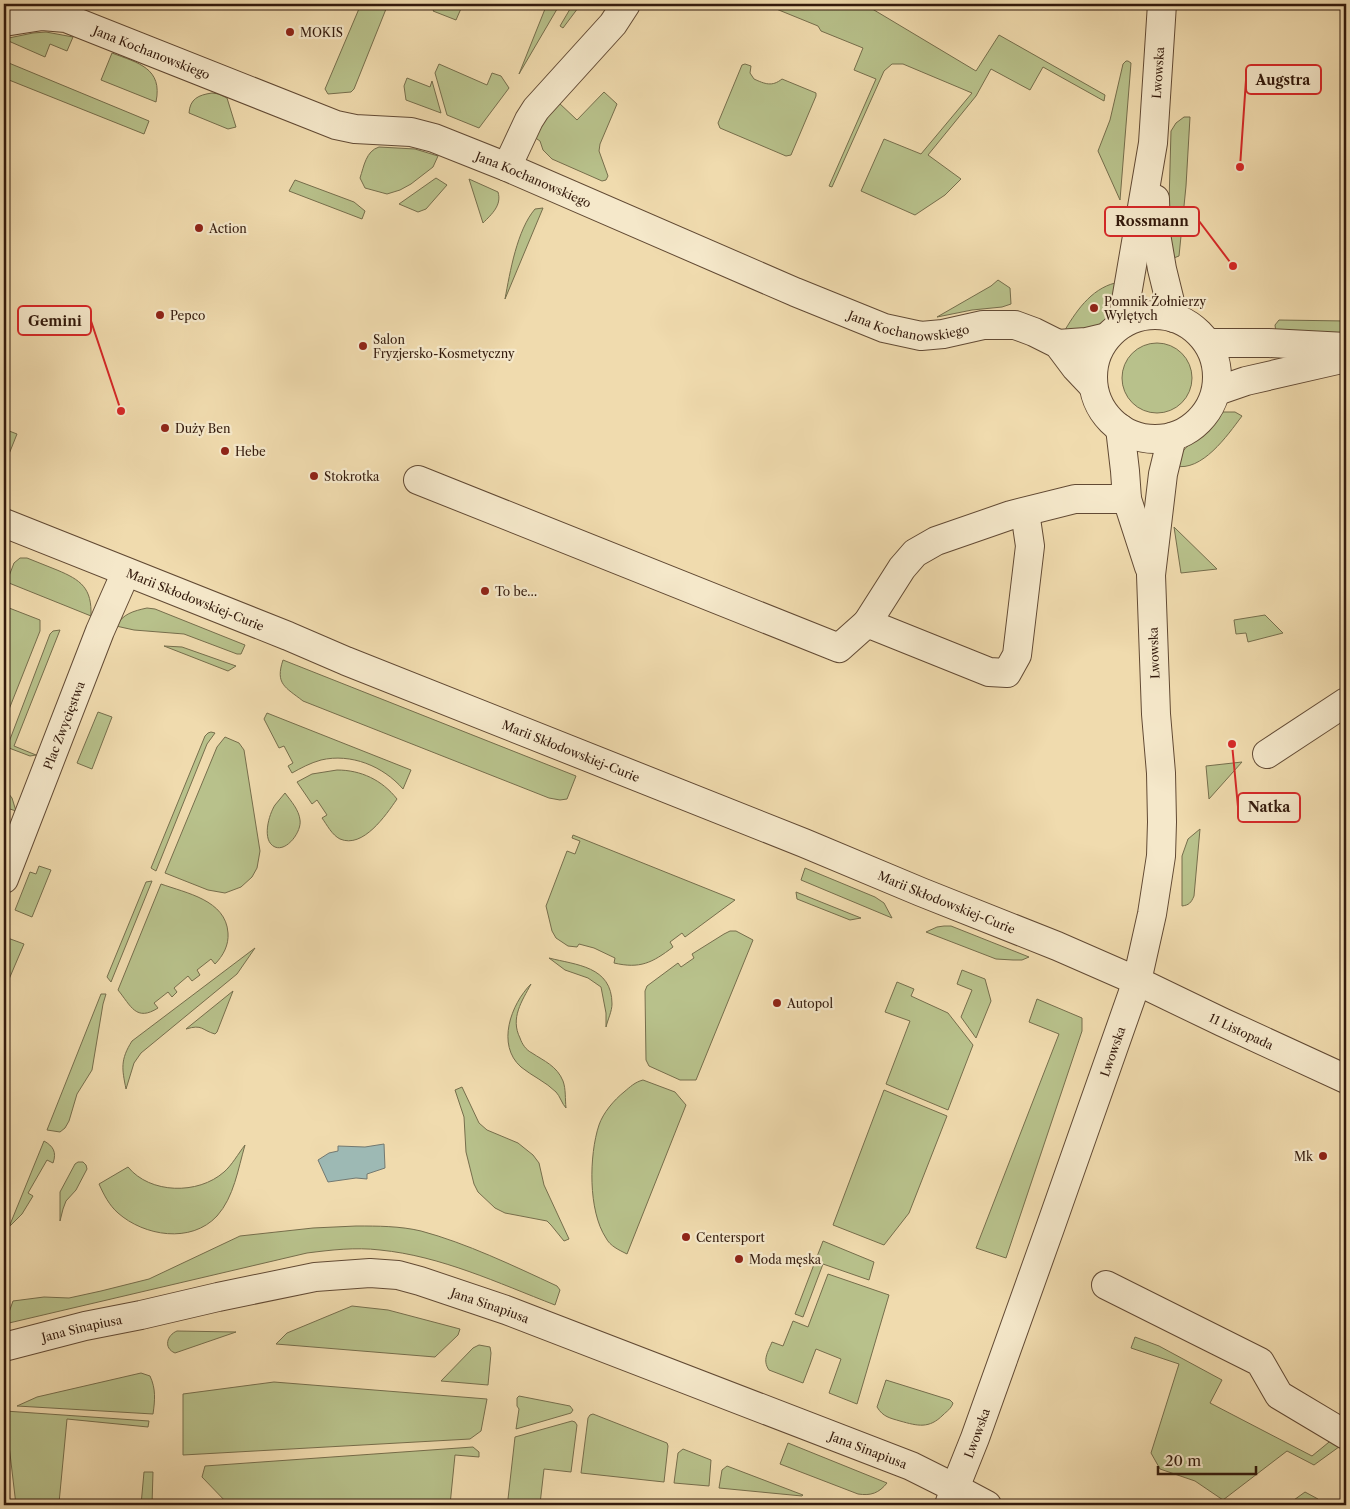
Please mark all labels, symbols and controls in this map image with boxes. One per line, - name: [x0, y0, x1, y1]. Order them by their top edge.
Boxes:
- street label: Jana Kochanowskiego: [90, 21, 212, 82]
- place label: MOKIS: [300, 25, 343, 40]
- marker: MOKIS: [284, 26, 296, 38]
- street label: Lwowska: [1148, 46, 1167, 99]
- callout: Augstra: [1246, 65, 1321, 94]
- text: Augstra: [1255, 71, 1311, 89]
- street label: Jana Kochanowskiego: [472, 147, 594, 210]
- callout: Rossmann: [1105, 207, 1199, 236]
- text: Rossmann: [1115, 212, 1189, 230]
- place label: Action: [208, 221, 247, 236]
- marker: Action: [193, 222, 205, 234]
- place label: Pomnik Żołnierzy Wylętych: [1103, 293, 1206, 323]
- marker: Pomnik Żołnierzy Wylętych: [1088, 302, 1100, 314]
- callout: Gemini: [18, 306, 91, 335]
- street label: Jana Kochanowskiego: [844, 306, 970, 344]
- place label: Pepco: [170, 308, 205, 323]
- marker: Pepco: [154, 309, 166, 321]
- text: Gemini: [28, 312, 82, 330]
- place label: Salon Fryzjersko-Kosmetyczny: [373, 332, 515, 361]
- marker: Salon Fryzjersko-Kosmetyczny: [357, 340, 369, 352]
- place label: Duży Ben: [175, 421, 231, 436]
- marker: Duży Ben: [159, 422, 171, 434]
- place label: Hebe: [235, 444, 266, 459]
- marker: Hebe: [219, 445, 231, 457]
- place label: Stokrotka: [324, 469, 380, 484]
- marker: Stokrotka: [308, 470, 320, 482]
- street label: Marii Skłodowskiej-Curie: [124, 565, 267, 633]
- place label: To be…: [495, 584, 537, 599]
- marker: To be…: [479, 585, 491, 597]
- street label: Lwowska: [1146, 626, 1162, 679]
- street label: Plac Zwycięstwa: [40, 678, 88, 771]
- street label: Marii Skłodowskiej-Curie: [500, 716, 642, 785]
- callout: Natka: [1238, 793, 1300, 822]
- text: Natka: [1248, 798, 1291, 816]
- street label: Marii Skłodowskiej-Curie: [876, 867, 1018, 936]
- place label: Autopol: [786, 996, 833, 1011]
- marker: Autopol: [771, 997, 783, 1009]
- street label: 11 Listopada: [1207, 1010, 1277, 1052]
- street label: Lwowska: [1096, 1024, 1128, 1078]
- place label: Mk: [1294, 1149, 1314, 1164]
- marker: Mk: [1317, 1150, 1329, 1162]
- place label: Centersport: [696, 1230, 766, 1245]
- marker: Centersport: [680, 1231, 692, 1243]
- place label: Moda męska: [749, 1252, 822, 1267]
- marker: Moda męska: [733, 1253, 745, 1265]
- street label: Jana Sinapiusa: [447, 1284, 532, 1326]
- street label: Jana Sinapiusa: [38, 1311, 124, 1345]
- street label: Lwowska: [960, 1406, 993, 1460]
- street label: Jana Sinapiusa: [826, 1427, 910, 1472]
- scale bar: [1158, 1444, 1255, 1476]
- text: 20 m: [1165, 1451, 1201, 1470]

